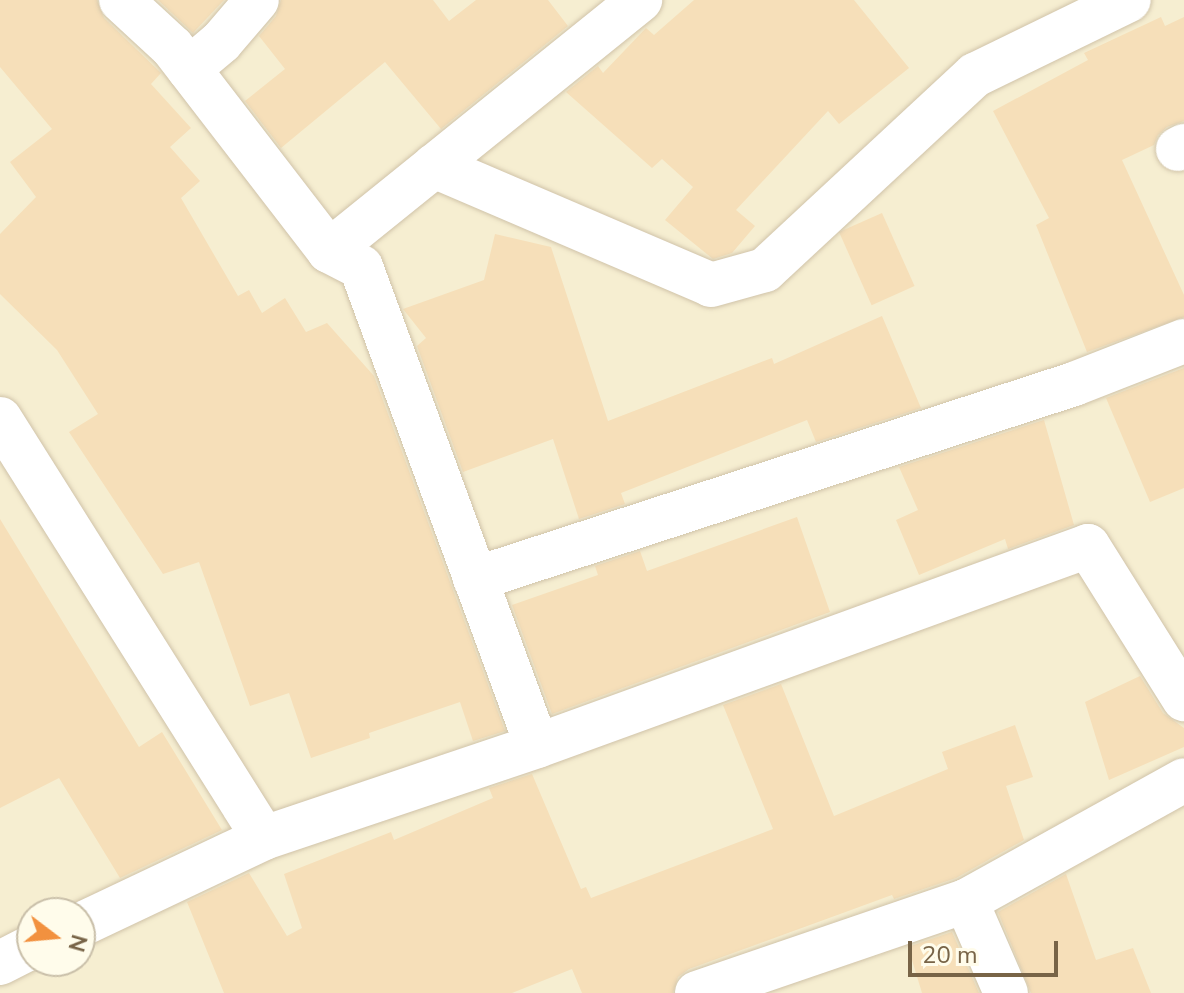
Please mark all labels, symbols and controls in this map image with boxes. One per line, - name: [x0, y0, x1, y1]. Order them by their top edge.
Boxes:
- north arrow: [16, 897, 96, 977]
- scale bar: [912, 925, 1062, 975]
- text: N: [60, 931, 94, 955]
- text: 20 m: [922, 939, 978, 971]

